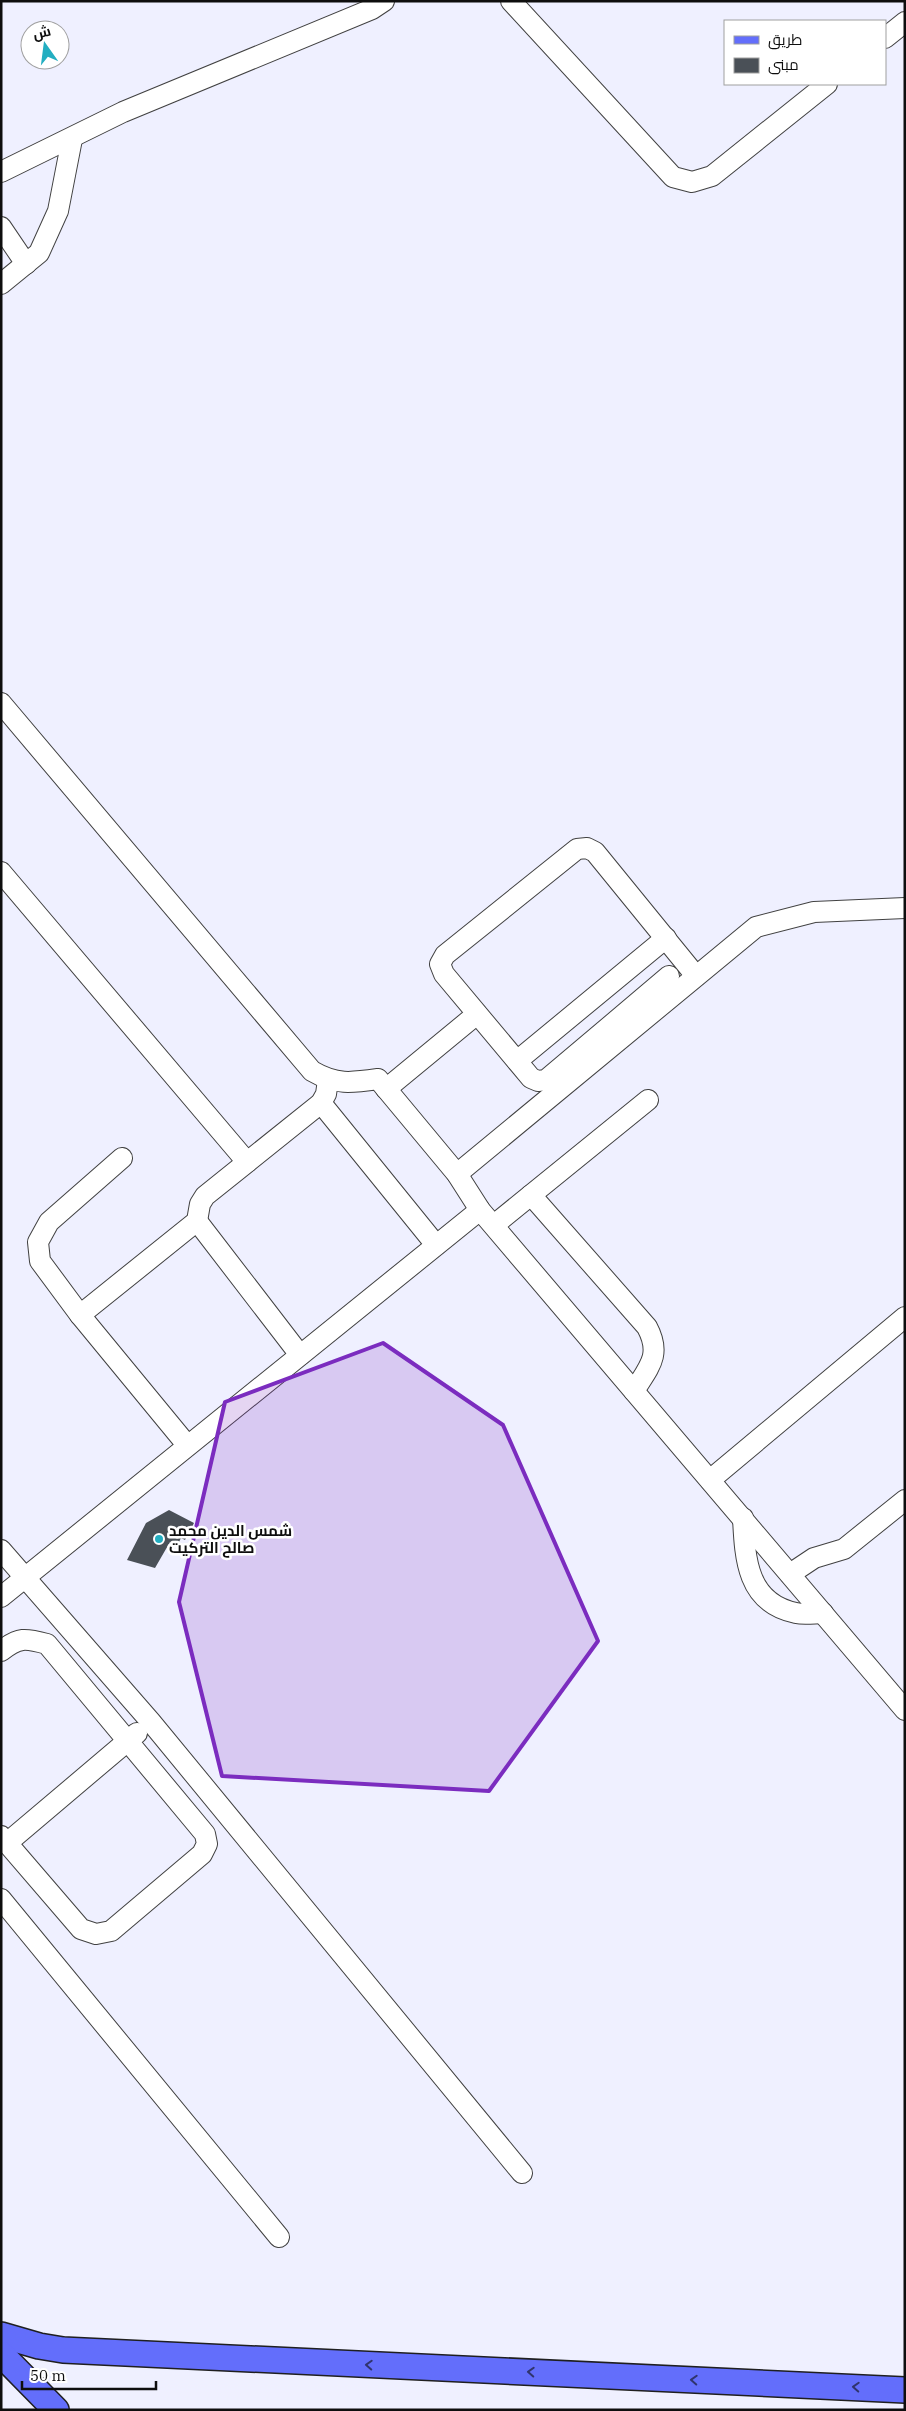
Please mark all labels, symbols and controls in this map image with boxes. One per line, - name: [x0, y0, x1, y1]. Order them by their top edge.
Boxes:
- north arrow: [20, 20, 70, 70]
- legend: [724, 20, 886, 85]
- text: ش: [31, 21, 53, 43]
- text: طريق: [768, 30, 802, 50]
- text: مبنى: [768, 55, 799, 75]
- place label: شمس الدين محمد صالح التركيت: [169, 1521, 292, 1558]
- marker: شمس الدين محمد صالح التركيت: [153, 1533, 165, 1545]
- scale bar: [22, 2358, 156, 2390]
- one-way arrow: [365, 2359, 373, 2370]
- text: 50 m: [30, 2366, 66, 2385]
- one-way arrow: [527, 2367, 535, 2378]
- one-way arrow: [689, 2374, 697, 2385]
- one-way arrow: [852, 2382, 860, 2393]

